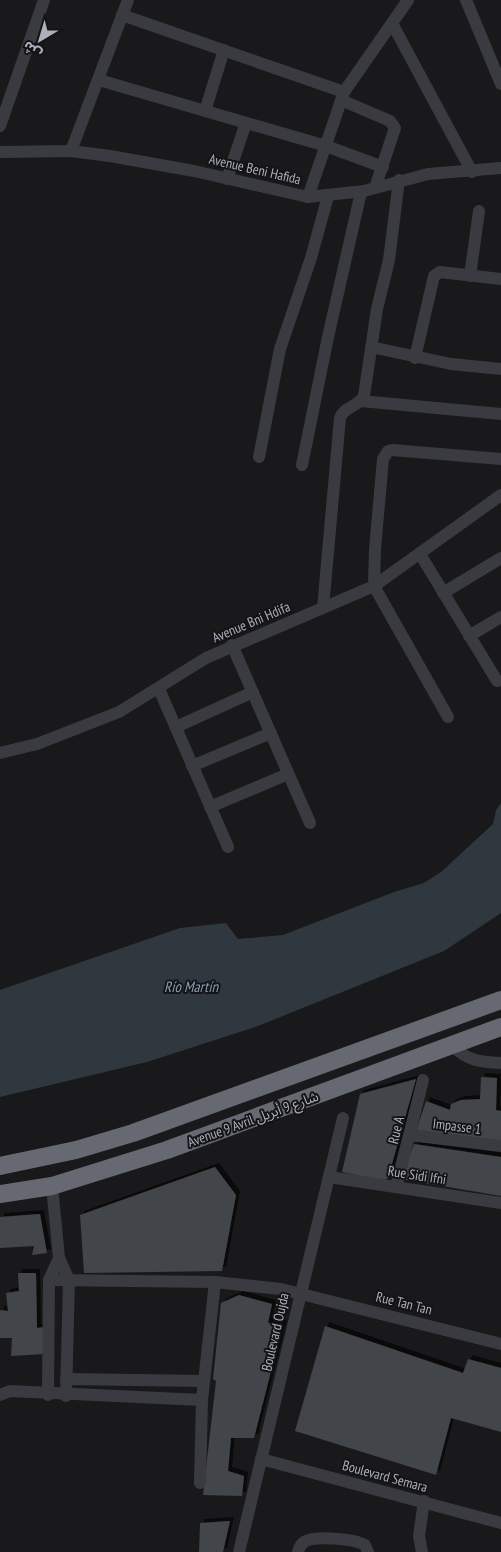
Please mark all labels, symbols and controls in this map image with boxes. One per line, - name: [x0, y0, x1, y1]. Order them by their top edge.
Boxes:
- north arrow: [15, 15, 65, 65]
- text: ش: [19, 37, 45, 63]
- street label: Avenue Beni Hafida: [207, 150, 303, 188]
- street label: Avenue Bni Hdifa: [209, 598, 293, 646]
- water label: Río Martín: [164, 977, 219, 996]
- street label: Avenue 9 Avril شارع 9 أبريل: [185, 1087, 322, 1153]
- street label: Rue A: [384, 1114, 408, 1146]
- street label: Impasse 1: [432, 1114, 482, 1138]
- street label: Rue Sidi Ifni: [387, 1162, 447, 1188]
- street label: Rue Tan Tan: [374, 1287, 434, 1319]
- street label: Boulevard Oujda: [257, 1291, 293, 1373]
- street label: Boulevard Semara: [340, 1456, 430, 1496]

